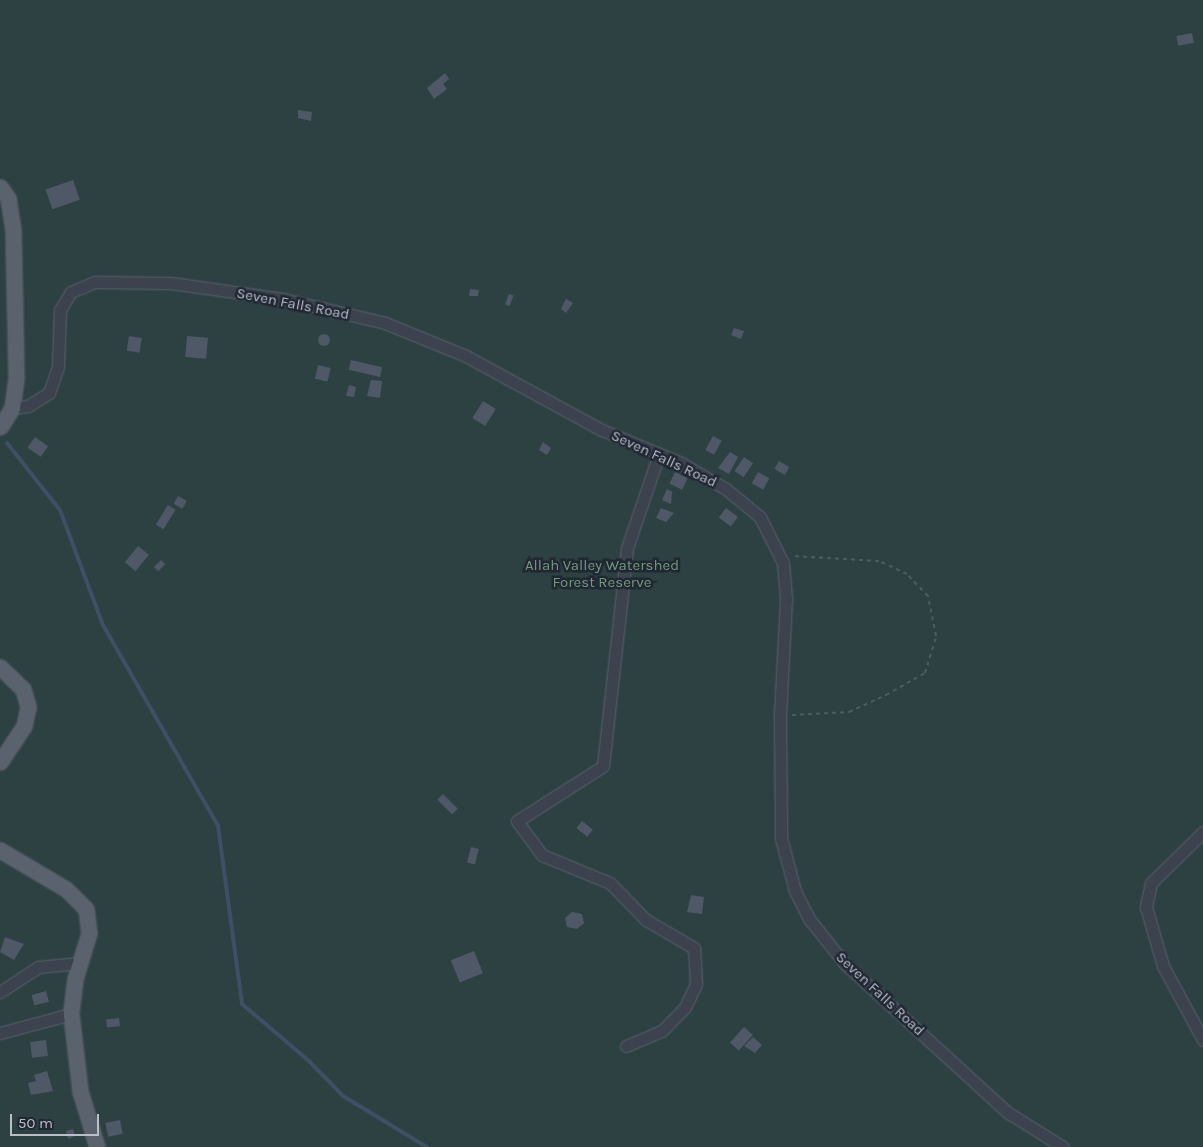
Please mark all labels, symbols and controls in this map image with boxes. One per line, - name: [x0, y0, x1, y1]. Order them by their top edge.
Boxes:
- street label: Seven Falls Road: [235, 284, 351, 324]
- street label: Seven Falls Road: [608, 427, 720, 491]
- park label: Allah Valley Watershed Forest Reserve: [525, 556, 679, 591]
- street label: Seven Falls Road: [832, 948, 928, 1040]
- scale bar: [12, 1104, 101, 1136]
- text: 50 m: [18, 1114, 53, 1132]

